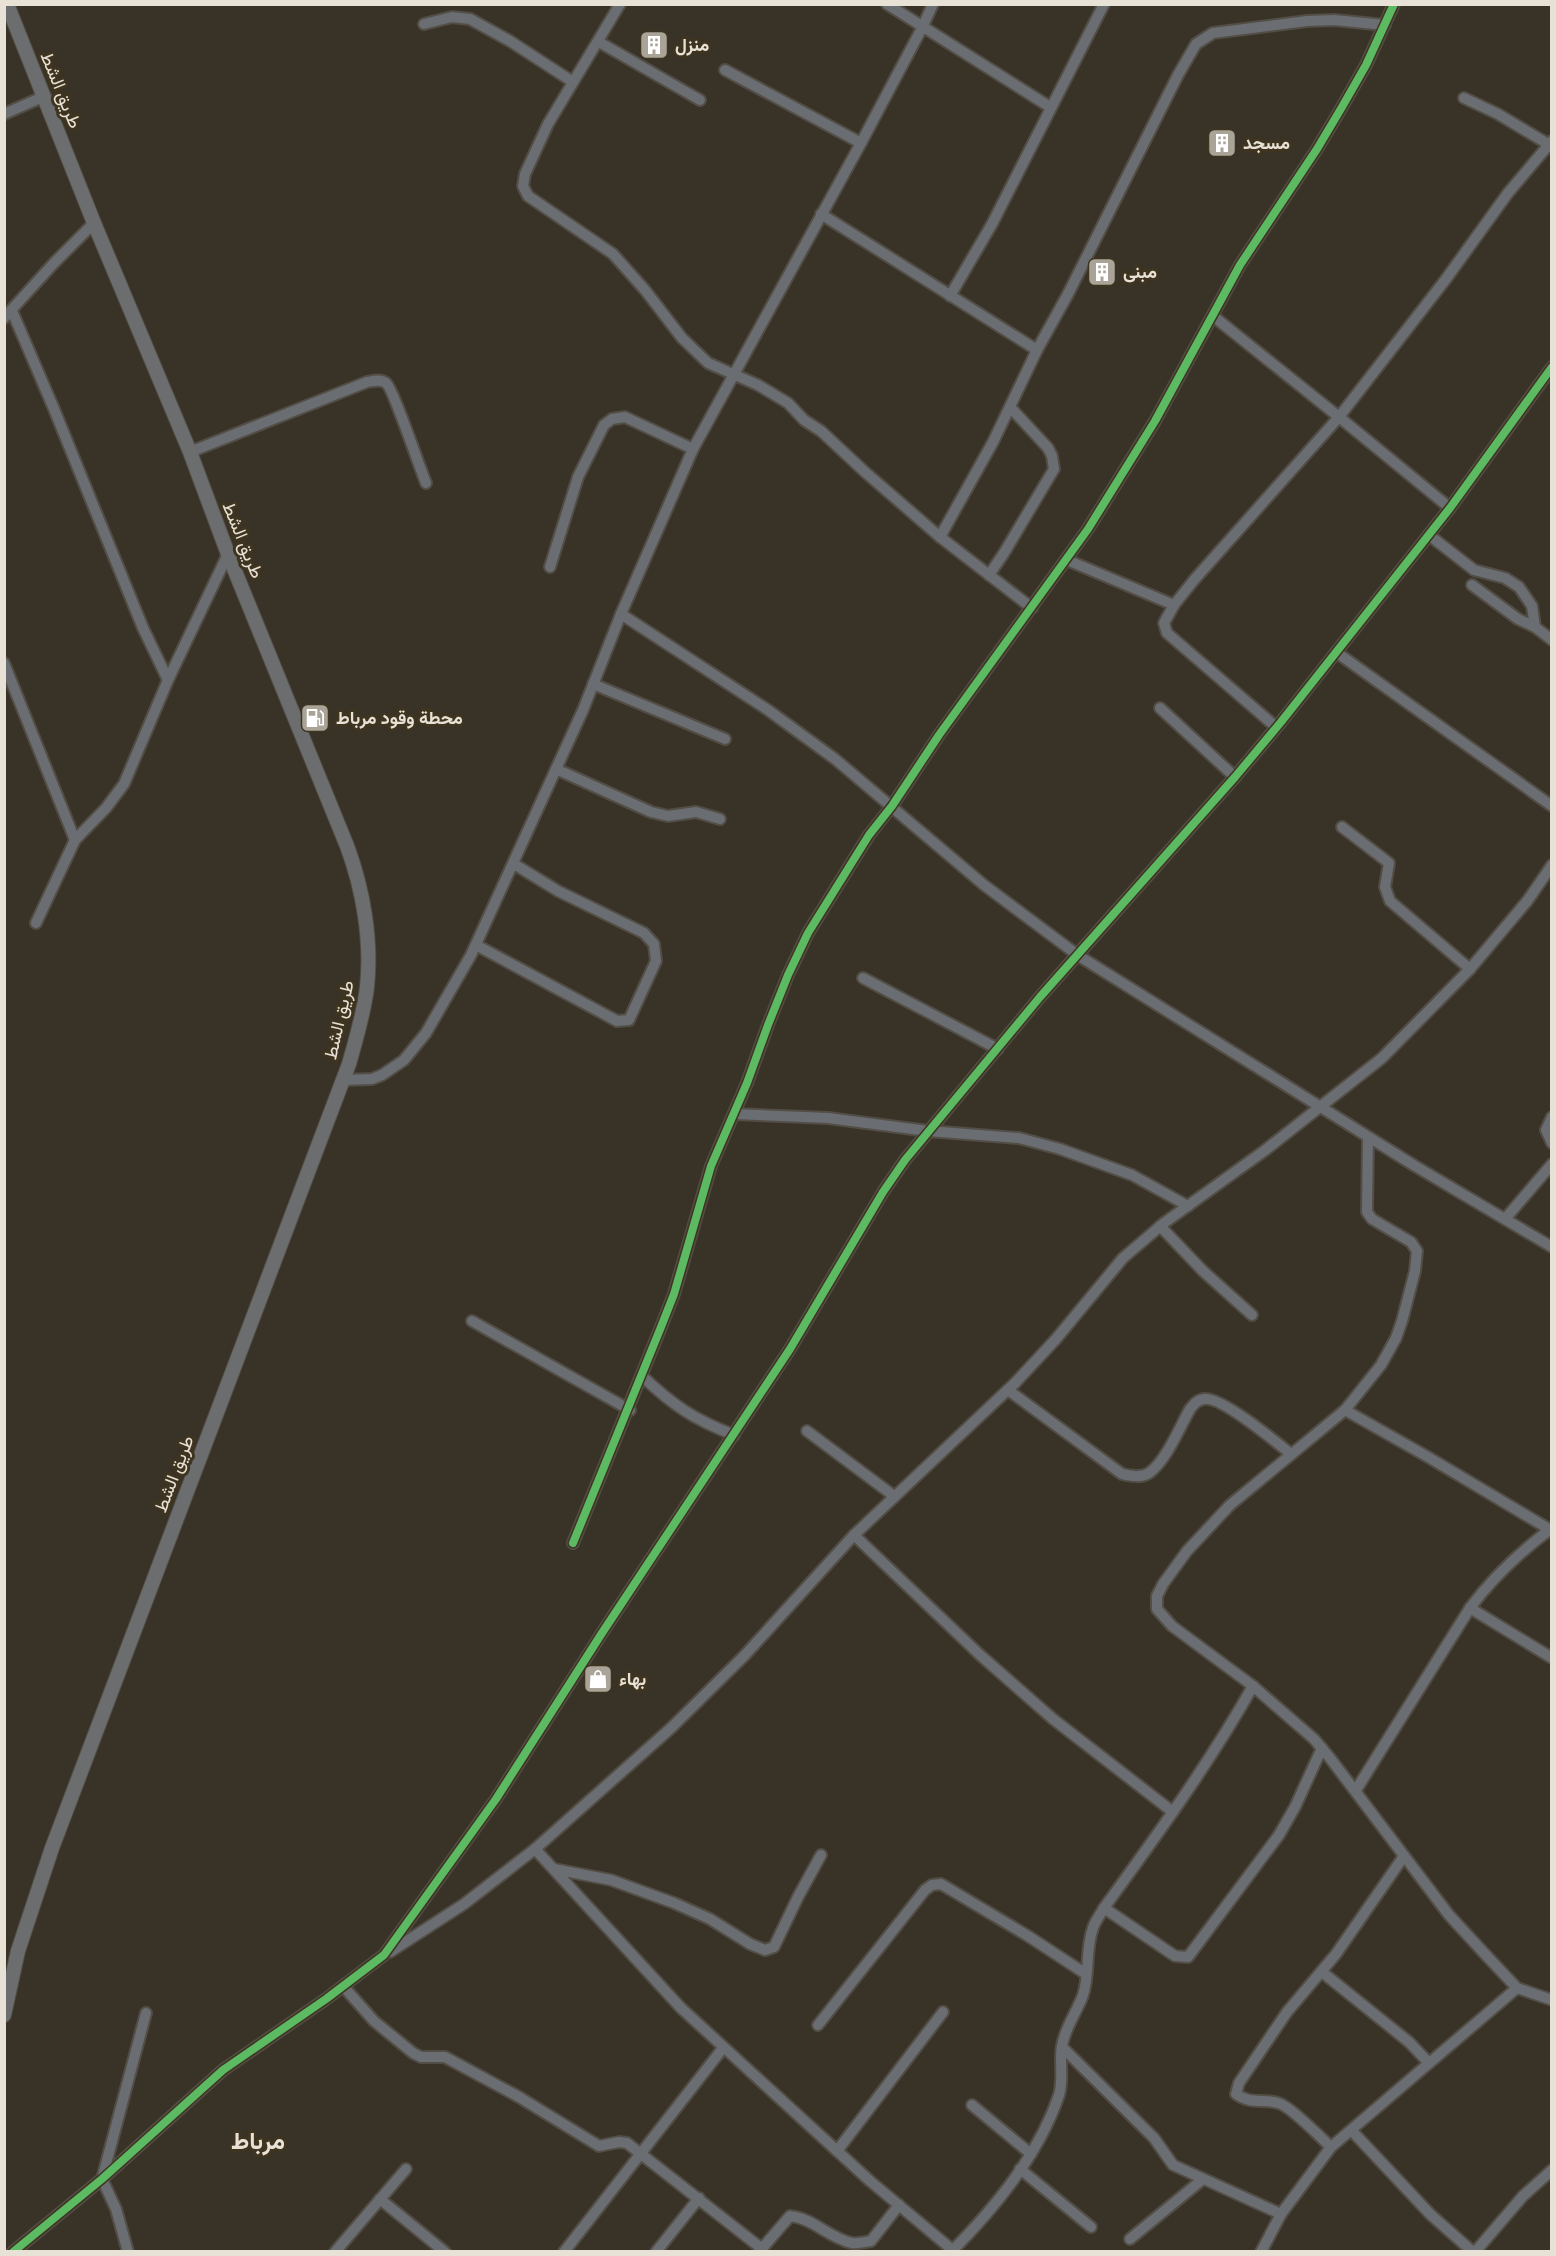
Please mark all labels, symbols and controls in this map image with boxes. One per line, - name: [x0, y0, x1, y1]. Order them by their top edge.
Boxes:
- building icon: منزل: [638, 29, 670, 61]
- place label: منزل: [675, 34, 710, 56]
- street label: طريق الشط: [36, 49, 86, 131]
- building icon: مسجد: [1206, 127, 1238, 159]
- place label: مسجد: [1243, 132, 1290, 154]
- building icon: مبنى: [1086, 256, 1118, 288]
- place label: مبنى: [1123, 261, 1157, 283]
- street label: طريق الشط: [218, 499, 268, 581]
- fuel station icon: محطة وقود مرباط: [299, 702, 331, 734]
- place label: محطة وقود مرباط: [336, 707, 463, 729]
- street label: طريق الشط: [319, 978, 359, 1062]
- street label: طريق الشط: [149, 1432, 199, 1516]
- shop icon: بهاء: [582, 1663, 614, 1695]
- place label: بهاء: [619, 1668, 646, 1690]
- district label: مرباط: [231, 2127, 285, 2156]

